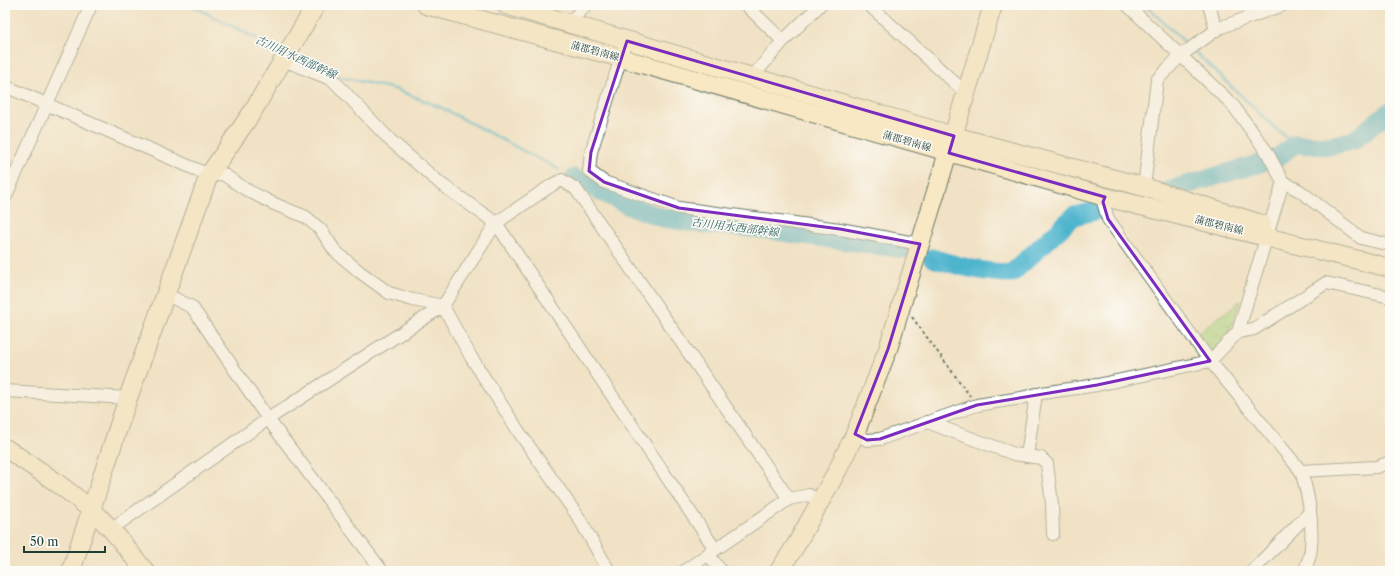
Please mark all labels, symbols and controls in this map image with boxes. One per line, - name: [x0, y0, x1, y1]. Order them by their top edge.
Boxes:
- water label: 古川用水西部幹線: [253, 32, 341, 83]
- street label: 蒲郡碧南線: [569, 38, 621, 64]
- street label: 蒲郡碧南線: [881, 128, 933, 154]
- street label: 蒲郡碧南線: [1193, 213, 1245, 237]
- water label: 古川用水西部幹線: [690, 215, 782, 240]
- scale bar: [24, 528, 105, 554]
- text: 50 m: [30, 534, 59, 549]

